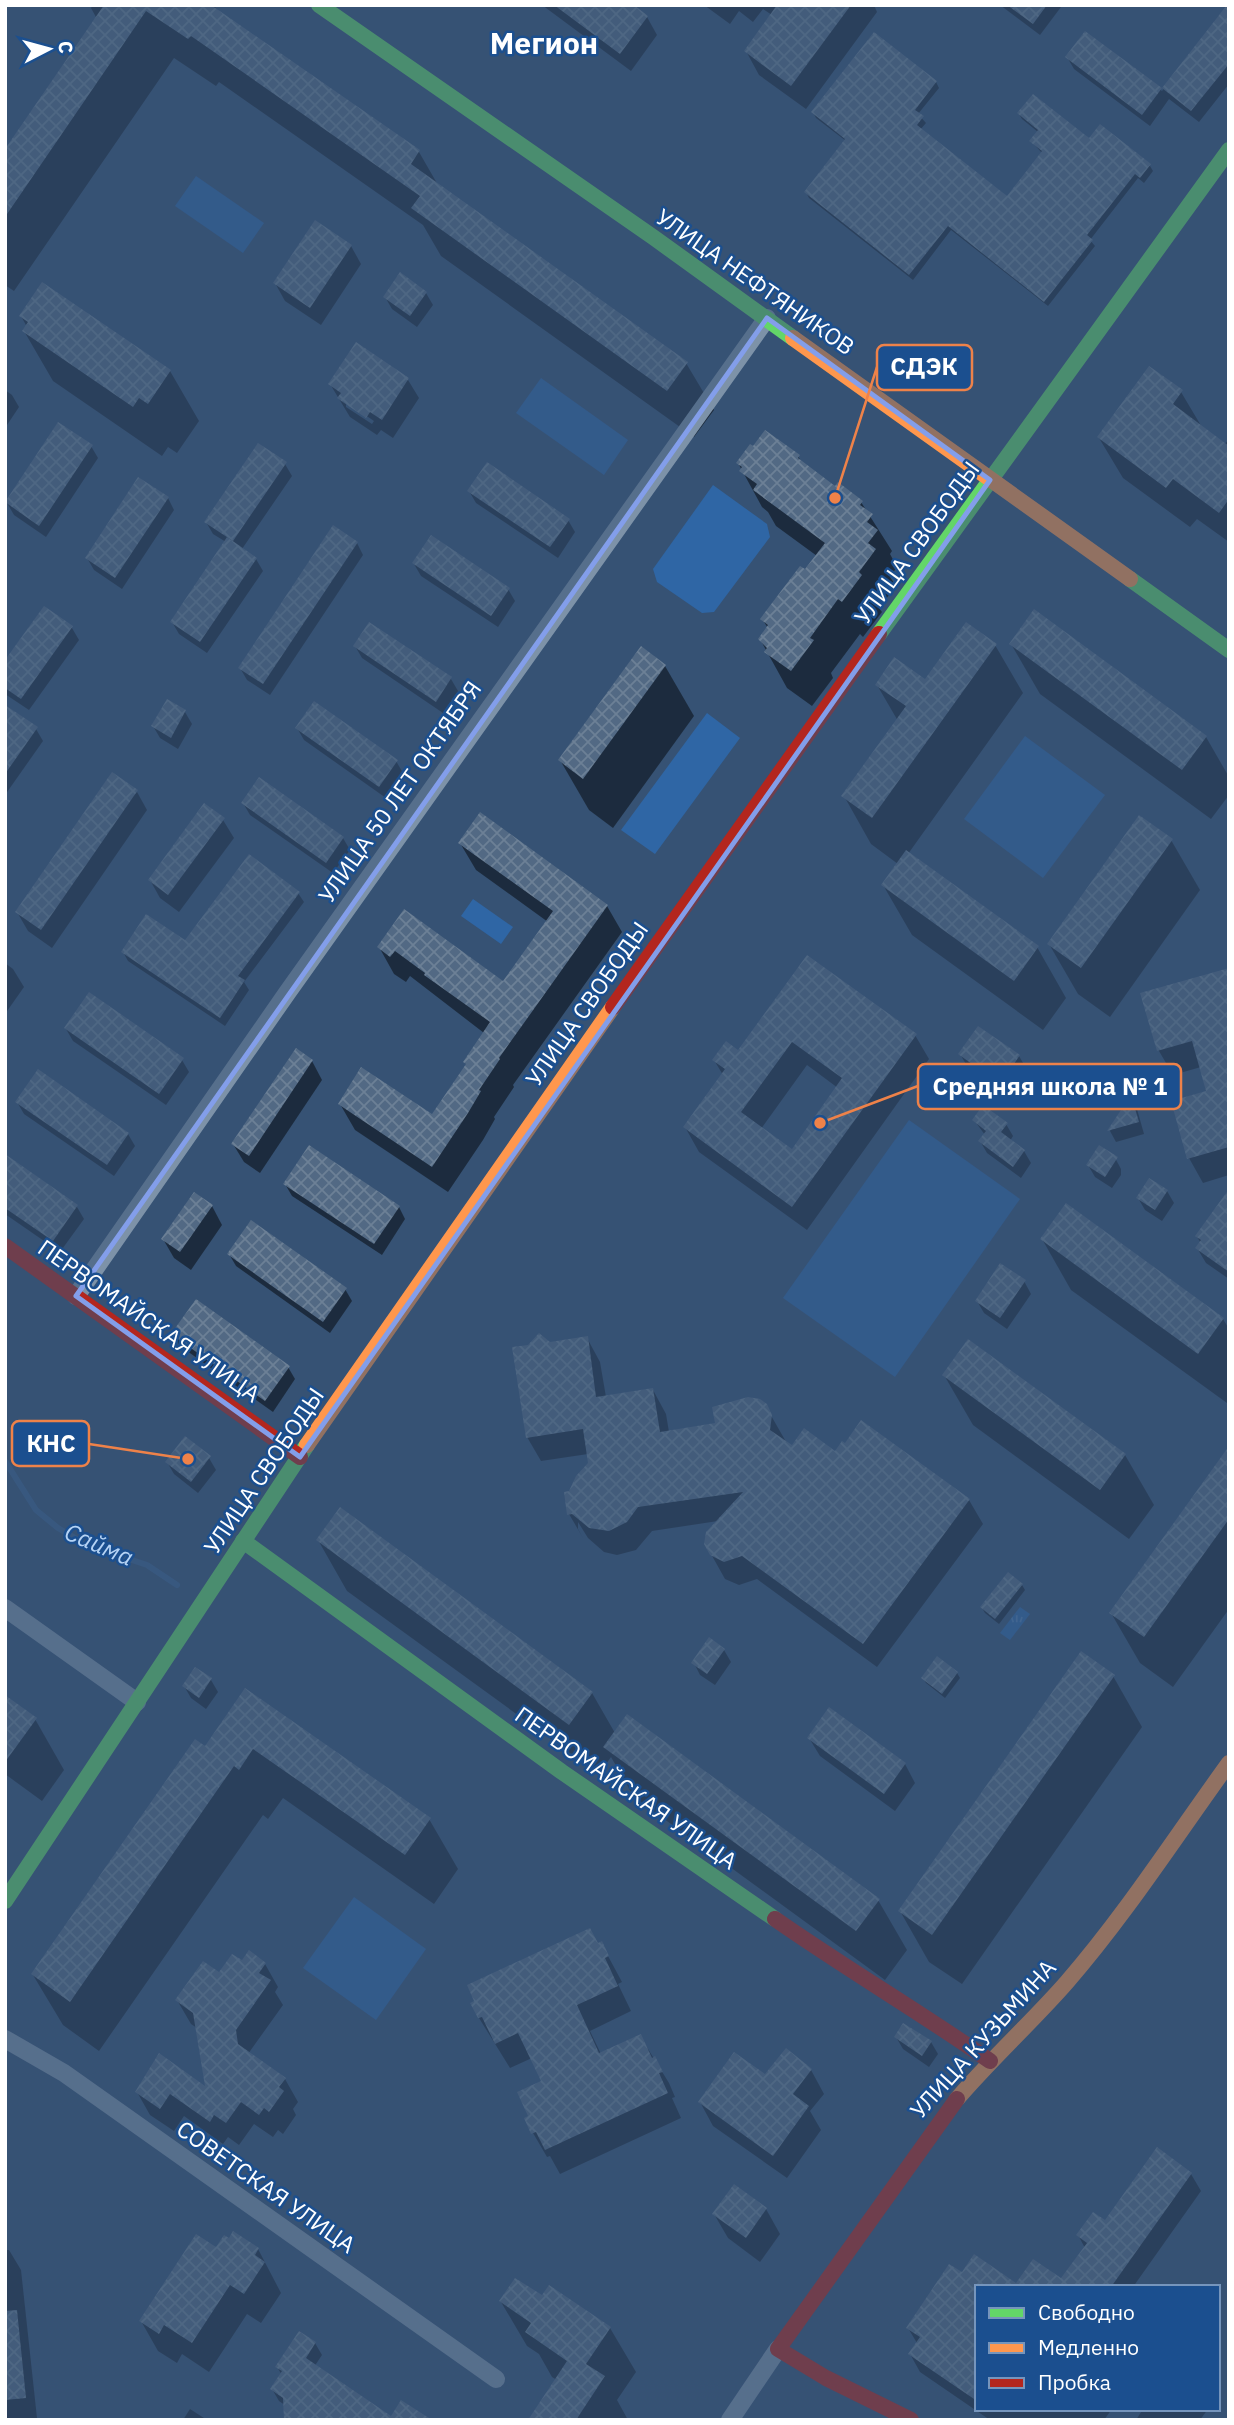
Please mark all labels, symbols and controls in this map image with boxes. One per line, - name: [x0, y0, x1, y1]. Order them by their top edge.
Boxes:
- north arrow: [14, 14, 84, 84]
- district label: Мегион: [490, 23, 598, 62]
- text: С: [53, 40, 78, 55]
- street label: УЛИЦА НЕФТЯНИКОВ: [650, 201, 861, 361]
- callout: СДЭК: [877, 345, 972, 390]
- text: СДЭК: [890, 350, 958, 382]
- street label: УЛИЦА СВОБОДЫ: [847, 455, 985, 630]
- street label: УЛИЦА 50 ЛЕТ ОКТЯБРЯ: [311, 674, 487, 909]
- street label: УЛИЦА СВОБОДЫ: [518, 915, 654, 1092]
- callout: Средняя школа № 1: [918, 1064, 1181, 1109]
- text: Средняя школа № 1: [933, 1070, 1167, 1102]
- street label: ПЕРВОМАЙСКАЯ УЛИЦА: [33, 1232, 267, 1409]
- street label: УЛИЦА СВОБОДЫ: [196, 1381, 330, 1559]
- callout: КНС: [12, 1421, 89, 1466]
- text: КНС: [26, 1427, 76, 1459]
- water label: Сайма: [60, 1515, 139, 1573]
- street label: ПЕРВОМАЙСКАЯ УЛИЦА: [510, 1699, 744, 1876]
- street label: УЛИЦА КУЗЬМИНА: [903, 1952, 1062, 2124]
- street label: СОВЕТСКАЯ УЛИЦА: [171, 2113, 362, 2259]
- legend: [975, 2285, 1220, 2411]
- text: Свободно: [1038, 2298, 1135, 2326]
- text: Медленно: [1038, 2333, 1139, 2361]
- text: Пробка: [1038, 2368, 1111, 2396]

